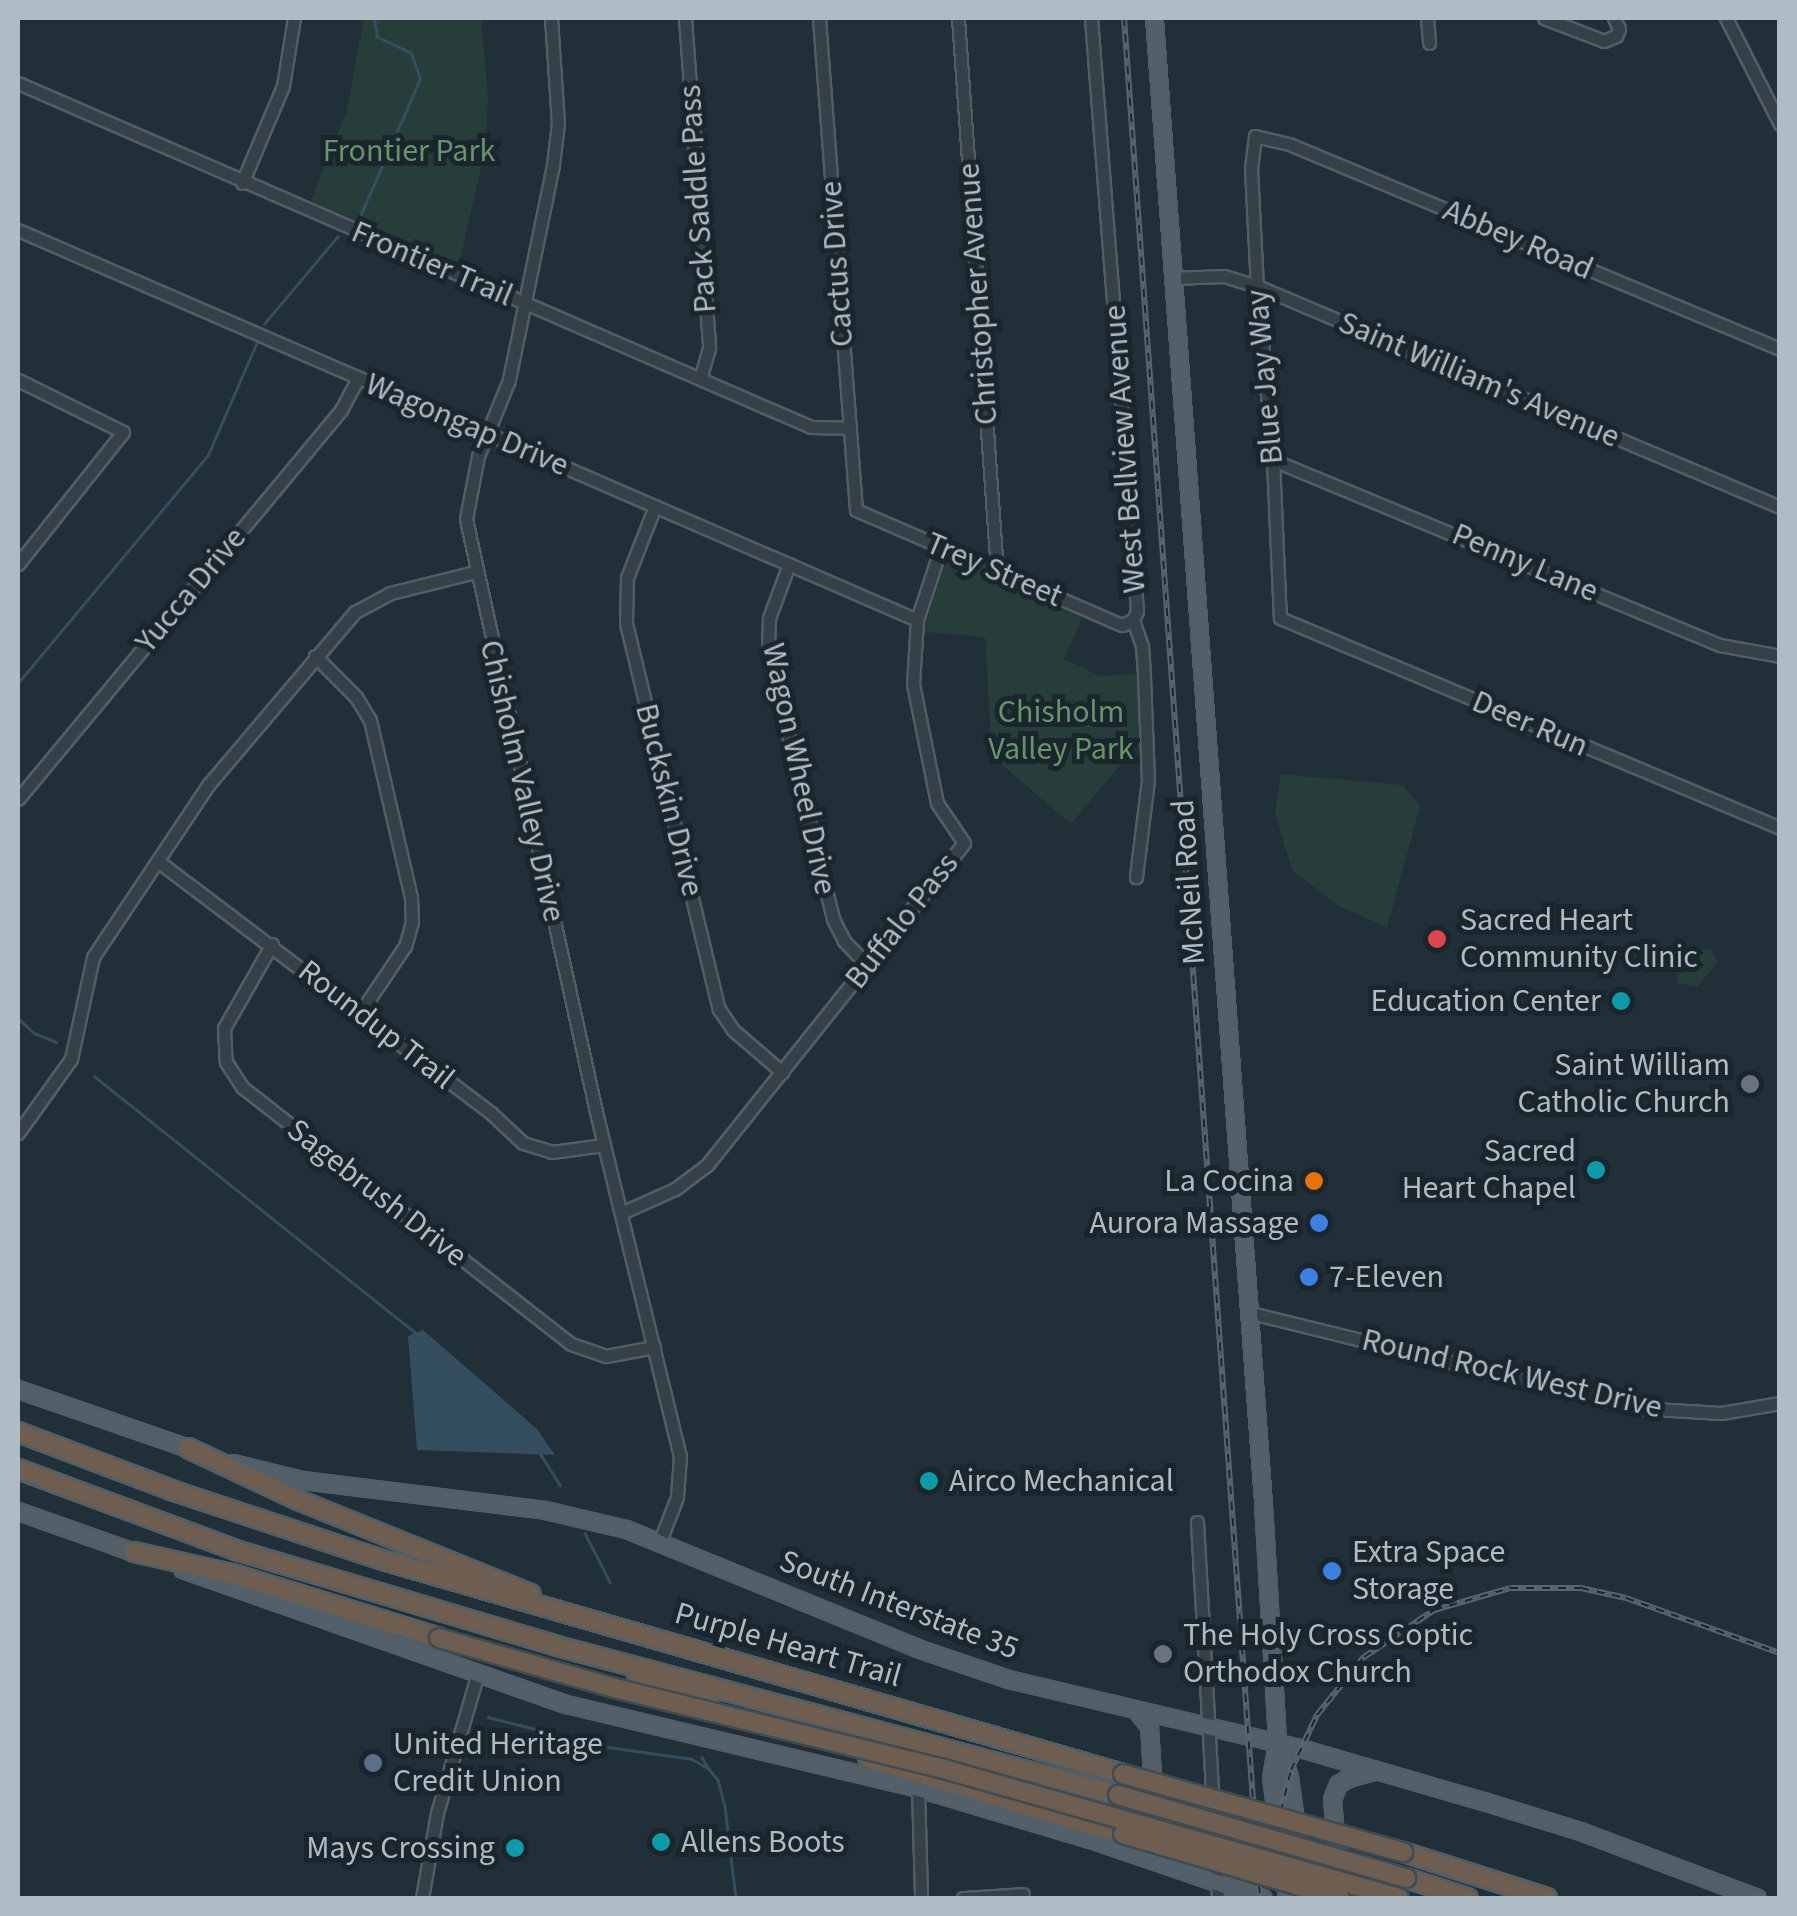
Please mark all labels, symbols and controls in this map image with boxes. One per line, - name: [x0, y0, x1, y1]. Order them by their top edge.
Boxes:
- street label: Pack Saddle Pass: [671, 84, 725, 314]
- park label: Frontier Park: [323, 132, 495, 170]
- street label: Christopher Avenue: [950, 162, 1006, 426]
- street label: Cactus Drive: [812, 180, 862, 348]
- street label: Abbey Road: [1437, 191, 1599, 289]
- street label: Frontier Trail: [346, 213, 518, 315]
- street label: Blue Jay Way: [1238, 288, 1292, 466]
- street label: Saint William's Avenue: [1333, 303, 1625, 457]
- street label: West Bellview Avenue: [1096, 304, 1154, 594]
- street label: Wagongap Drive: [360, 365, 574, 485]
- street label: Penny Lane: [1446, 515, 1604, 611]
- street label: Yucca Drive: [128, 520, 254, 660]
- street label: Trey Street: [920, 524, 1068, 616]
- street label: Chisholm Valley Drive: [471, 636, 573, 926]
- street label: Wagon Wheel Drive: [754, 640, 844, 898]
- street label: Deer Run: [1466, 682, 1594, 766]
- park label: Chisholm Valley Park: [988, 694, 1134, 769]
- street label: Buckskin Drive: [627, 700, 711, 900]
- street label: McNeil Road: [1164, 798, 1214, 966]
- street label: Buffalo Pass: [837, 845, 967, 997]
- place label: Sacred Heart Community Clinic: [1460, 902, 1698, 977]
- marker: Sacred Heart Community Clinic: [1424, 926, 1450, 952]
- street label: Roundup Trail: [290, 952, 462, 1098]
- place label: Education Center: [1370, 982, 1601, 1020]
- marker: Education Center: [1610, 990, 1632, 1012]
- place label: Saint William Catholic Church: [1518, 1047, 1730, 1122]
- marker: Saint William Catholic Church: [1739, 1073, 1761, 1095]
- street label: Sagebrush Drive: [279, 1111, 475, 1275]
- place label: Sacred Heart Chapel: [1402, 1133, 1576, 1208]
- marker: Sacred Heart Chapel: [1585, 1159, 1607, 1181]
- place label: La Cocina: [1164, 1162, 1294, 1200]
- marker: La Cocina: [1303, 1170, 1325, 1192]
- place label: Aurora Massage: [1090, 1204, 1299, 1242]
- marker: Aurora Massage: [1308, 1212, 1330, 1234]
- place label: 7-Eleven: [1329, 1258, 1444, 1296]
- marker: 7-Eleven: [1298, 1266, 1320, 1288]
- street label: Round Rock West Drive: [1358, 1321, 1666, 1427]
- place label: Airco Mechanical: [949, 1462, 1174, 1500]
- marker: Airco Mechanical: [918, 1470, 940, 1492]
- place label: Extra Space Storage: [1352, 1534, 1505, 1609]
- street label: South Interstate 35: [774, 1542, 1024, 1668]
- marker: Extra Space Storage: [1321, 1560, 1343, 1582]
- street label: Purple Heart Trail: [670, 1594, 906, 1696]
- place label: The Holy Cross Coptic Orthodox Church: [1183, 1617, 1473, 1692]
- marker: The Holy Cross Coptic Orthodox Church: [1152, 1643, 1174, 1665]
- place label: United Heritage Credit Union: [393, 1726, 603, 1801]
- marker: United Heritage Credit Union: [362, 1752, 384, 1774]
- place label: Allens Boots: [681, 1823, 845, 1861]
- place label: Mays Crossing: [306, 1829, 495, 1867]
- marker: Allens Boots: [650, 1831, 672, 1853]
- marker: Mays Crossing: [504, 1837, 526, 1859]

